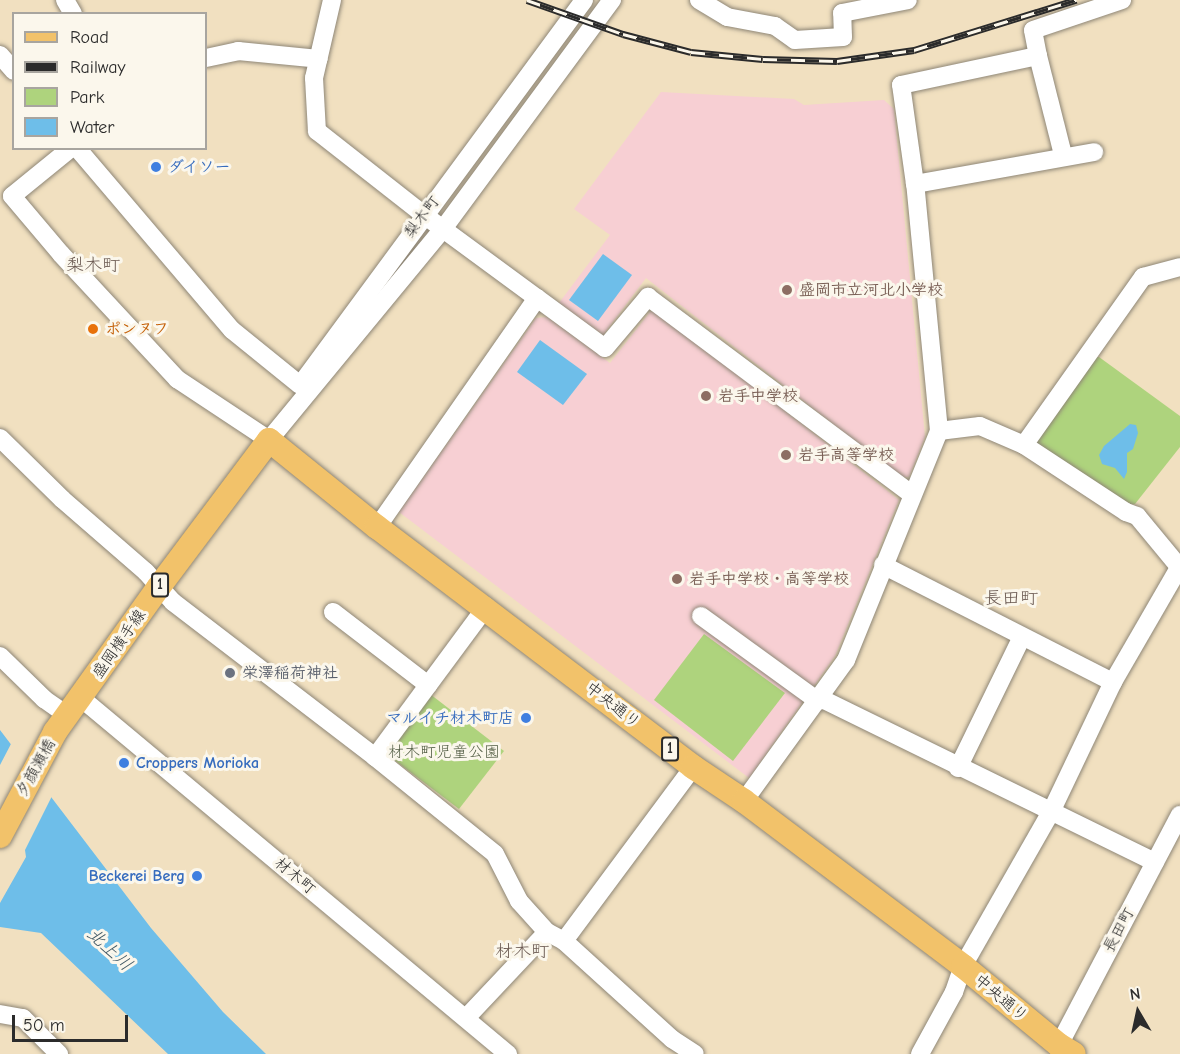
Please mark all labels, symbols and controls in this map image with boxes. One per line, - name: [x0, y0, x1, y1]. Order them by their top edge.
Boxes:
- legend: [12, 12, 207, 150]
- text: Road: [70, 27, 109, 48]
- text: Railway: [70, 57, 126, 78]
- text: Park: [70, 87, 104, 108]
- text: Water: [70, 117, 114, 138]
- place label: ダイソー: [168, 157, 232, 177]
- marker: ダイソー: [149, 160, 163, 174]
- street label: 梨木町: [400, 192, 444, 242]
- district label: 梨木町: [66, 255, 120, 277]
- place label: 盛岡市立河北小学校: [799, 280, 943, 300]
- marker: 盛岡市立河北小学校: [780, 283, 794, 297]
- place label: ポンヌフ: [105, 319, 169, 339]
- marker: ポンヌフ: [86, 322, 100, 336]
- place label: 岩手中学校: [718, 386, 798, 406]
- marker: 岩手中学校: [699, 389, 713, 403]
- place label: 岩手高等学校: [798, 445, 894, 465]
- marker: 岩手高等学校: [779, 448, 793, 462]
- place label: 岩手中学校・高等学校: [689, 569, 849, 589]
- marker: 岩手中学校・高等学校: [670, 572, 684, 586]
- road number: 1: [151, 573, 169, 597]
- district label: 長田町: [984, 588, 1038, 610]
- street label: 盛岡横手線: [88, 606, 150, 682]
- place label: 栄澤稲荷神社: [242, 663, 338, 683]
- marker: 栄澤稲荷神社: [223, 666, 237, 680]
- street label: 中央通り: [582, 678, 644, 732]
- place label: マルイチ材木町店: [386, 708, 514, 728]
- marker: マルイチ材木町店: [519, 711, 533, 725]
- street label: 夕顔瀬橋: [12, 735, 60, 801]
- road number: 1: [661, 737, 679, 761]
- park label: 材木町児童公園: [388, 742, 500, 762]
- place label: Croppers Morioka: [136, 753, 259, 773]
- marker: Croppers Morioka: [117, 756, 131, 770]
- street label: 材木町: [270, 853, 320, 899]
- place label: Beckerei Berg: [89, 866, 185, 886]
- marker: Beckerei Berg: [190, 869, 204, 883]
- street label: 長田町: [1099, 904, 1139, 956]
- water label: 北上川: [82, 924, 136, 976]
- district label: 材木町: [495, 941, 549, 963]
- street label: 中央通り: [970, 970, 1032, 1026]
- north arrow: [1108, 982, 1168, 1042]
- text: N: [1129, 985, 1142, 1004]
- scale bar: [15, 1003, 130, 1041]
- text: 50 m: [23, 1015, 65, 1036]

